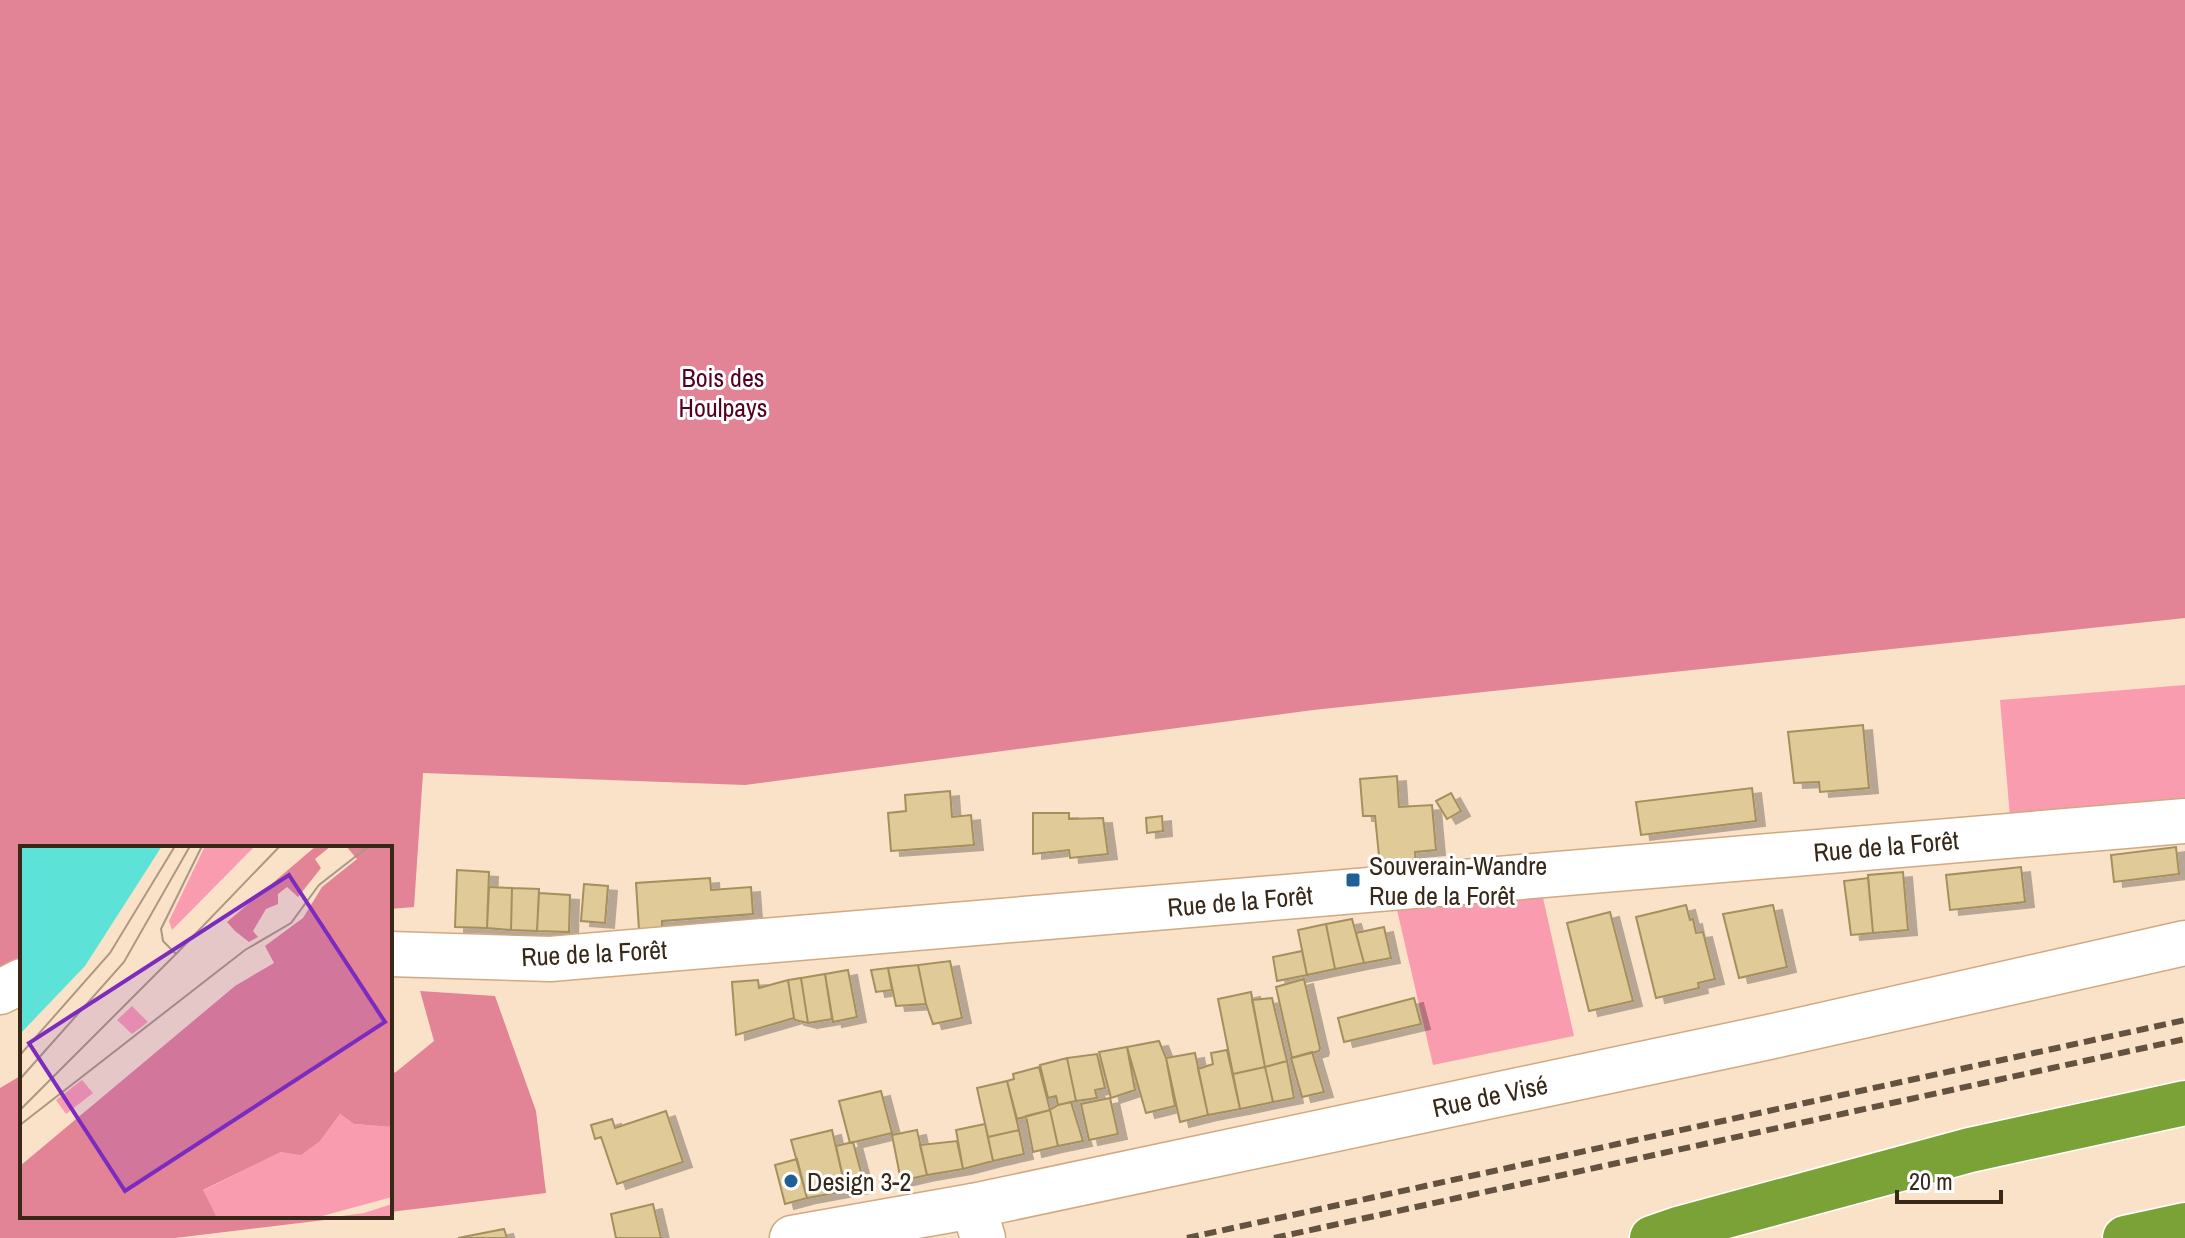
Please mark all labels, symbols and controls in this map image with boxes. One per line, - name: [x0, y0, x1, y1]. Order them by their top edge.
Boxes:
- park label: Bois des Houlpays: [679, 360, 767, 425]
- street label: Rue de la Forêt: [1812, 822, 1960, 870]
- inset map: [20, 846, 392, 1218]
- place label: Souverain-Wandre Rue de la Forêt: [1369, 848, 1547, 913]
- marker: Souverain-Wandre Rue de la Forêt: [1344, 871, 1362, 889]
- street label: Rue de la Forêt: [1166, 877, 1314, 925]
- street label: Rue de la Forêt: [520, 932, 668, 974]
- street label: Rue de Visé: [1429, 1067, 1551, 1125]
- scale bar: [1897, 1154, 2001, 1204]
- place label: Design 3-2: [807, 1164, 911, 1199]
- text: 20 m: [1909, 1165, 1953, 1197]
- marker: Design 3-2: [782, 1172, 800, 1190]

